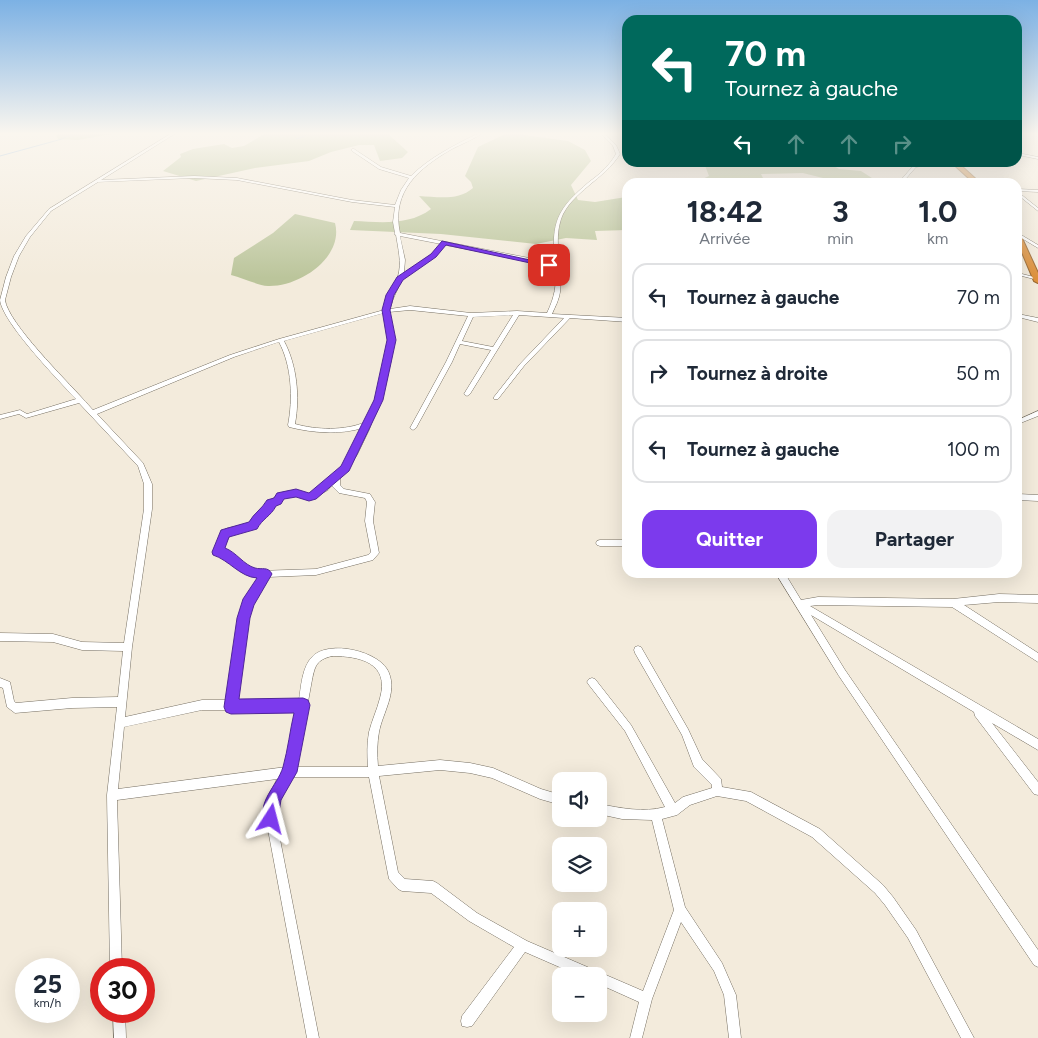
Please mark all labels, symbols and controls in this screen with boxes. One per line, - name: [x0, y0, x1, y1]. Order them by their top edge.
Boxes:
- text: 70 m: [725, 33, 806, 75]
- icon: left: [642, 35, 707, 100]
- text: Tournez à gauche: [725, 75, 898, 102]
- icon: left: [729, 130, 757, 158]
- icon: ahead: [782, 130, 810, 158]
- icon: ahead: [835, 130, 863, 158]
- icon: right: [888, 130, 916, 158]
- text: 18:42: [686, 193, 763, 230]
- text: 3: [832, 193, 849, 230]
- text: 1.0: [918, 193, 958, 230]
- text: Arrivée: [699, 229, 750, 248]
- text: min: [827, 229, 854, 248]
- text: km: [927, 229, 948, 248]
- pin: [528, 244, 570, 286]
- icon: arrive: [535, 251, 563, 279]
- icon: left: [644, 283, 672, 311]
- text: Tournez à gauche: [687, 286, 839, 309]
- text: 70 m: [957, 286, 1000, 309]
- icon: right: [644, 359, 672, 387]
- text: Tournez à droite: [687, 362, 828, 385]
- text: 50 m: [956, 362, 1000, 385]
- icon: left: [644, 435, 672, 463]
- text: Tournez à gauche: [687, 438, 839, 461]
- text: 100 m: [947, 438, 1000, 461]
- button: Quitter: [642, 510, 817, 568]
- button: Partager: [827, 510, 1002, 568]
- map controls: [552, 772, 607, 1022]
- button: sound: [552, 772, 607, 827]
- position arrow: [244, 792, 296, 844]
- button: layers: [552, 837, 607, 892]
- button: +: [552, 902, 607, 957]
- speed limit sign: 30: [90, 958, 155, 1023]
- button: −: [552, 967, 607, 1022]
- text: 25: [33, 969, 62, 999]
- text: km/h: [34, 996, 61, 1010]

